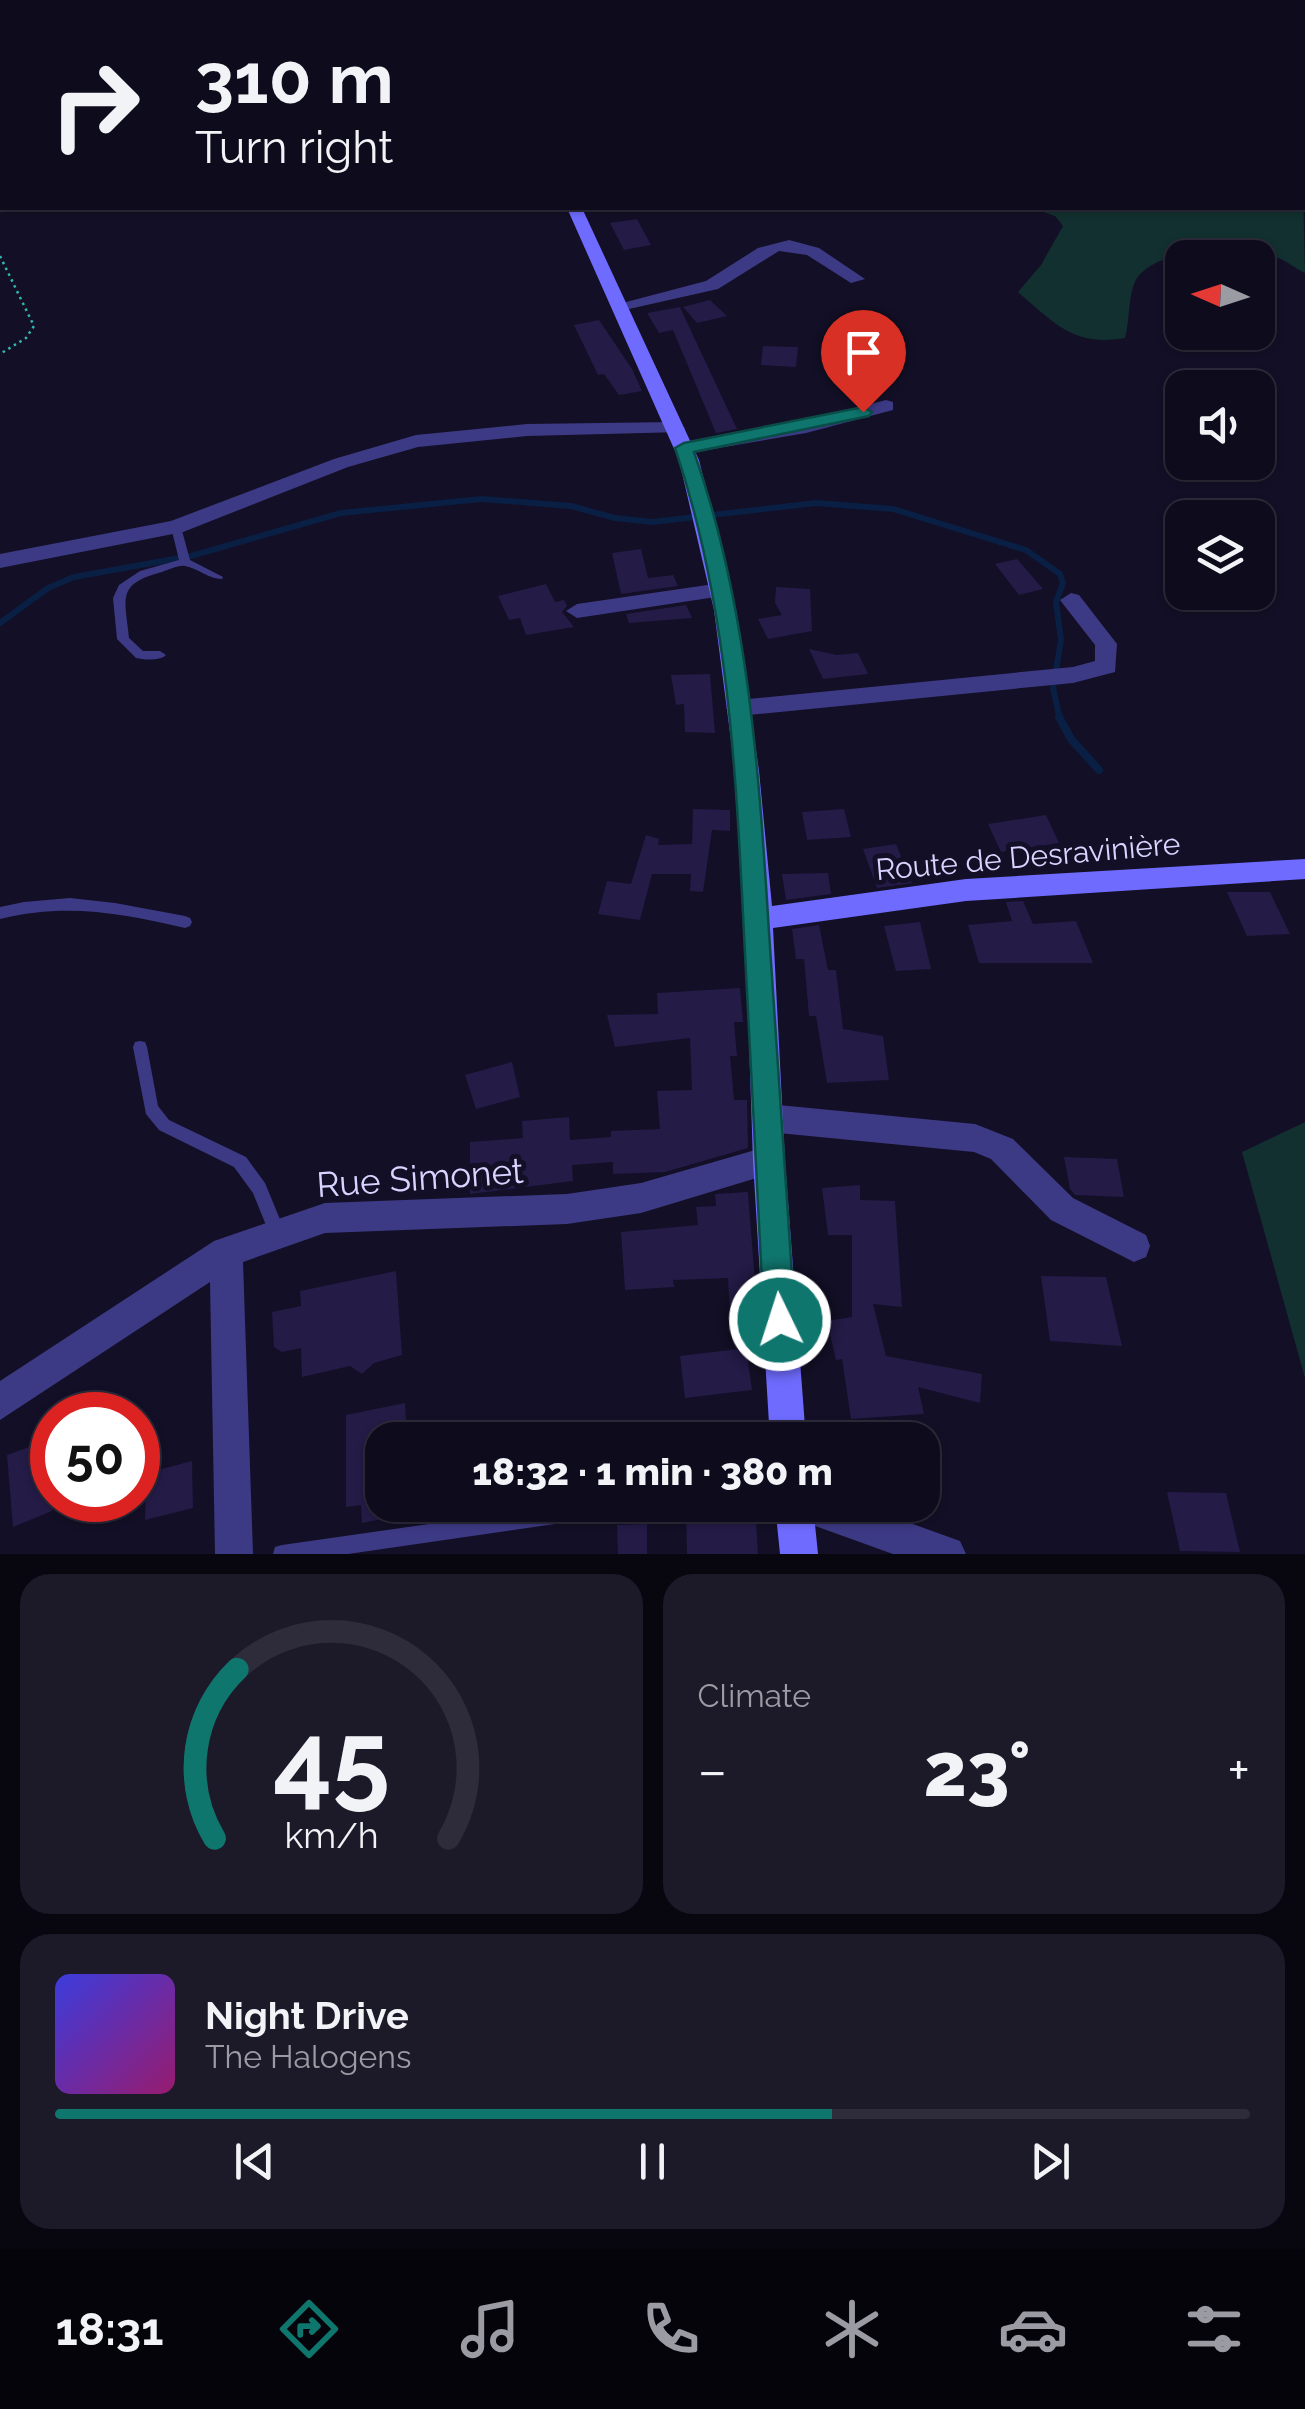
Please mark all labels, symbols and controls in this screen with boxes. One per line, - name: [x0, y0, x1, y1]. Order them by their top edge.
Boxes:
- text: 310 m: [195, 37, 394, 119]
- icon: right: [30, 40, 160, 170]
- text: Turn right: [195, 121, 393, 174]
- north arrow: [1165, 240, 1275, 350]
- map controls: [1165, 240, 1275, 610]
- pin: [821, 310, 906, 413]
- icon: arrive: [836, 325, 891, 380]
- button: sound: [1165, 370, 1275, 480]
- button: layers: [1165, 500, 1275, 610]
- street label: Route de Desravinière: [874, 826, 1182, 887]
- street label: Rue Simonet: [315, 1150, 525, 1205]
- position arrow: [728, 1268, 832, 1372]
- speed limit sign: 50: [30, 1392, 160, 1522]
- text: 18:32 · 1 min · 380 m: [472, 1449, 833, 1494]
- text: Climate: [698, 1677, 811, 1714]
- text: 45: [273, 1698, 390, 1820]
- text: 23°: [924, 1725, 1031, 1814]
- text: −: [698, 1738, 727, 1803]
- text: +: [1227, 1738, 1250, 1803]
- text: km/h: [284, 1814, 378, 1856]
- text: Night Drive: [205, 1993, 409, 2038]
- text: The Halogens: [205, 2038, 411, 2075]
- icon: previous: [227, 2134, 282, 2189]
- icon: pause: [625, 2134, 680, 2189]
- icon: next: [1023, 2134, 1078, 2189]
- icon: directions: [274, 2294, 344, 2364]
- icon: music: [455, 2294, 525, 2364]
- icon: phone: [636, 2294, 706, 2364]
- icon: climate: [817, 2294, 887, 2364]
- icon: car: [998, 2294, 1068, 2364]
- icon: filters: [1179, 2294, 1249, 2364]
- text: 18:31: [56, 2303, 163, 2356]

